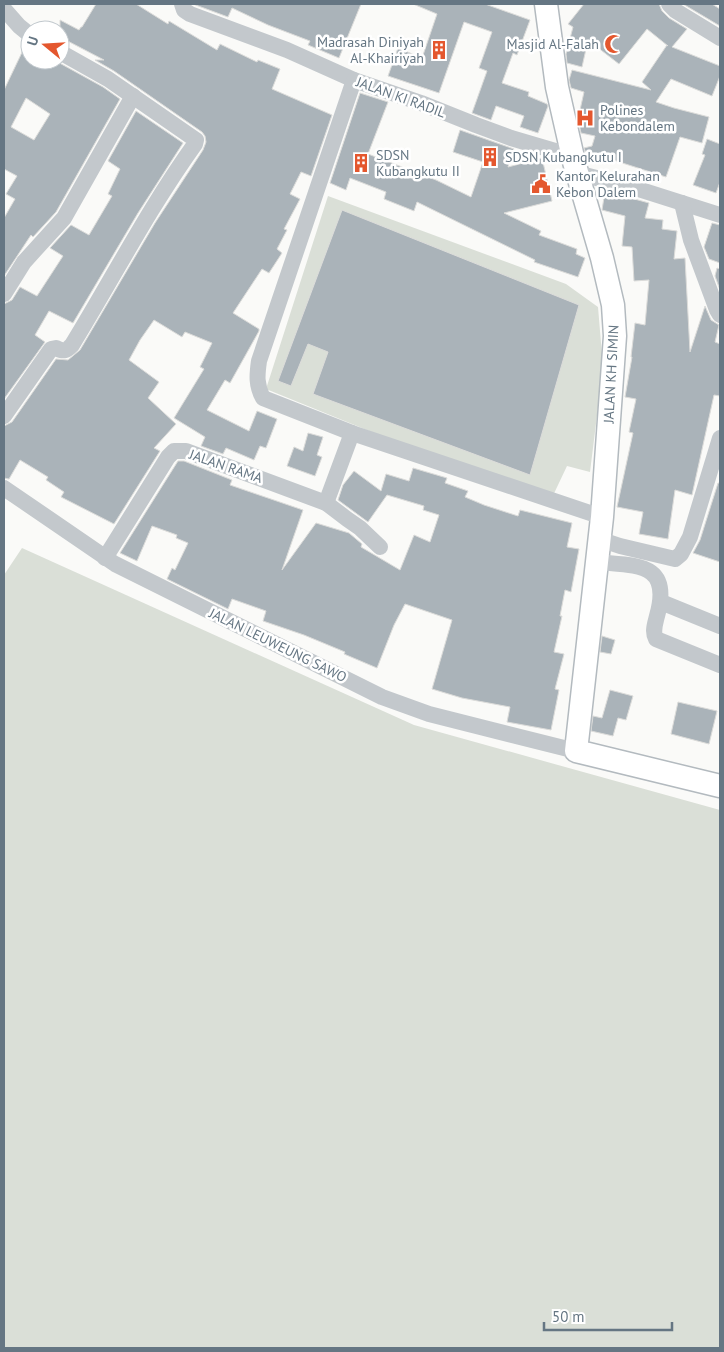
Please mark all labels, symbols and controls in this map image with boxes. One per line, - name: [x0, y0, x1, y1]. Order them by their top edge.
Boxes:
- north arrow: [20, 20, 70, 70]
- place label: Madrasah Diniyah Al-Khairiyah: [317, 33, 424, 67]
- mosque icon: Masjid Al-Falah: [603, 33, 625, 55]
- text: U: [23, 34, 43, 48]
- place label: Masjid Al-Falah: [507, 35, 599, 53]
- building icon: Madrasah Diniyah Al-Khairiyah: [428, 39, 450, 61]
- street label: JALAN KI RADIL: [353, 72, 448, 122]
- place label: Polines Kebondalem: [600, 101, 675, 135]
- hospital icon: Polines Kebondalem: [574, 107, 596, 129]
- place label: SDSN Kubangkutu II: [376, 146, 460, 180]
- building icon: SDSN Kubangkutu I: [479, 146, 501, 168]
- place label: SDSN Kubangkutu I: [505, 148, 622, 166]
- building icon: SDSN Kubangkutu II: [350, 152, 372, 174]
- place label: Kantor Kelurahan Kebon Dalem: [556, 167, 660, 201]
- public building icon: Kantor Kelurahan Kebon Dalem: [530, 173, 552, 195]
- street label: JALAN KH SIMIN: [599, 324, 623, 425]
- street label: JALAN RAMA: [186, 445, 266, 487]
- street label: JALAN LEUWEUNG SAWO: [205, 603, 350, 686]
- scale bar: [544, 1300, 672, 1332]
- text: 50 m: [552, 1307, 585, 1326]

